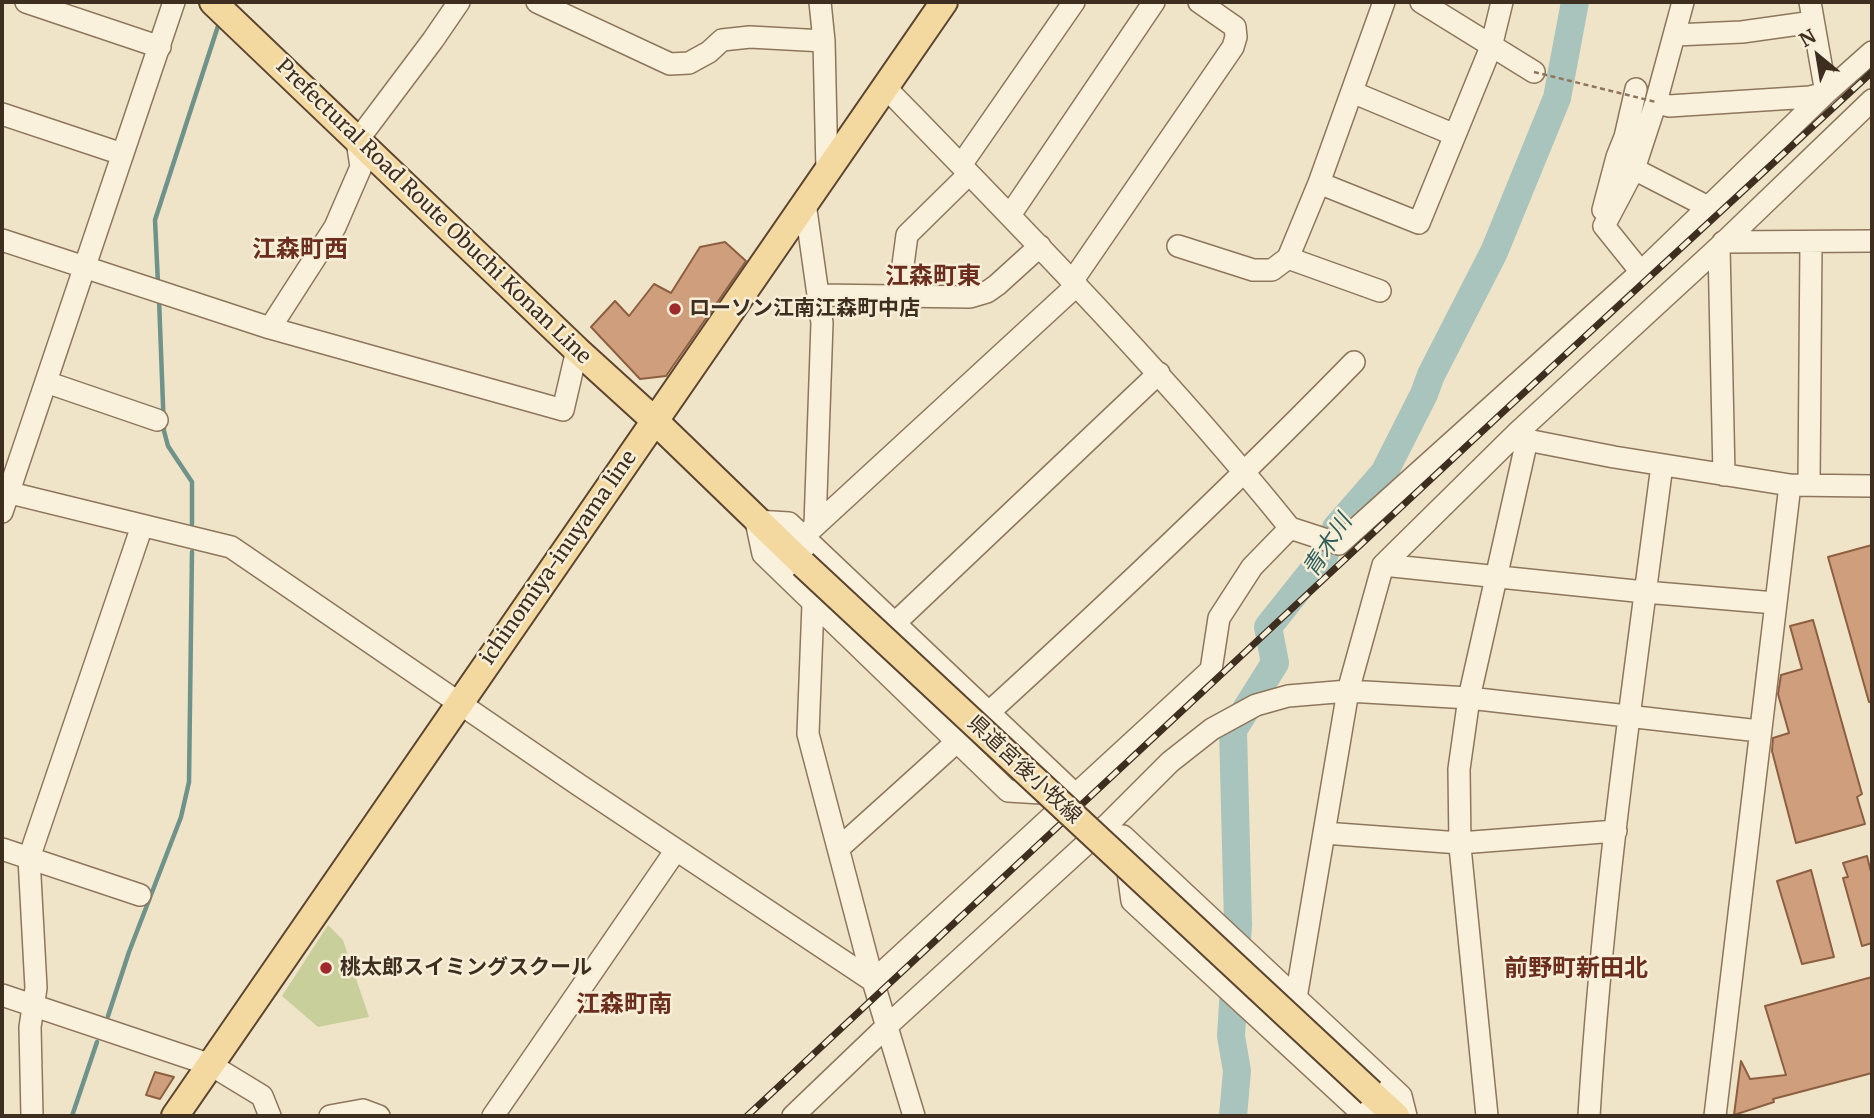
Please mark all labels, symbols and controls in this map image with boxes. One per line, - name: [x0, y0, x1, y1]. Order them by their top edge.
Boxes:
- north arrow: [1783, 21, 1853, 91]
- text: N: [1795, 24, 1820, 52]
- street label: Prefectural Road Route Obuchi Konan Line: [270, 54, 596, 370]
- district label: 江森町西: [252, 236, 348, 264]
- district label: 江森町東: [885, 263, 981, 291]
- place label: ローソン江南江森町中店: [689, 296, 920, 322]
- marker: ローソン江南江森町中店: [667, 301, 683, 317]
- street label: ichinomiya-inuyama line: [475, 446, 643, 670]
- water label: 青木川: [1298, 510, 1358, 582]
- street label: 県道宮後小牧線: [962, 711, 1086, 829]
- place label: 桃太郎スイミングスクール: [340, 955, 592, 981]
- district label: 前野町新田北: [1504, 955, 1648, 983]
- marker: 桃太郎スイミングスクール: [318, 960, 334, 976]
- district label: 江森町南: [576, 991, 672, 1019]

